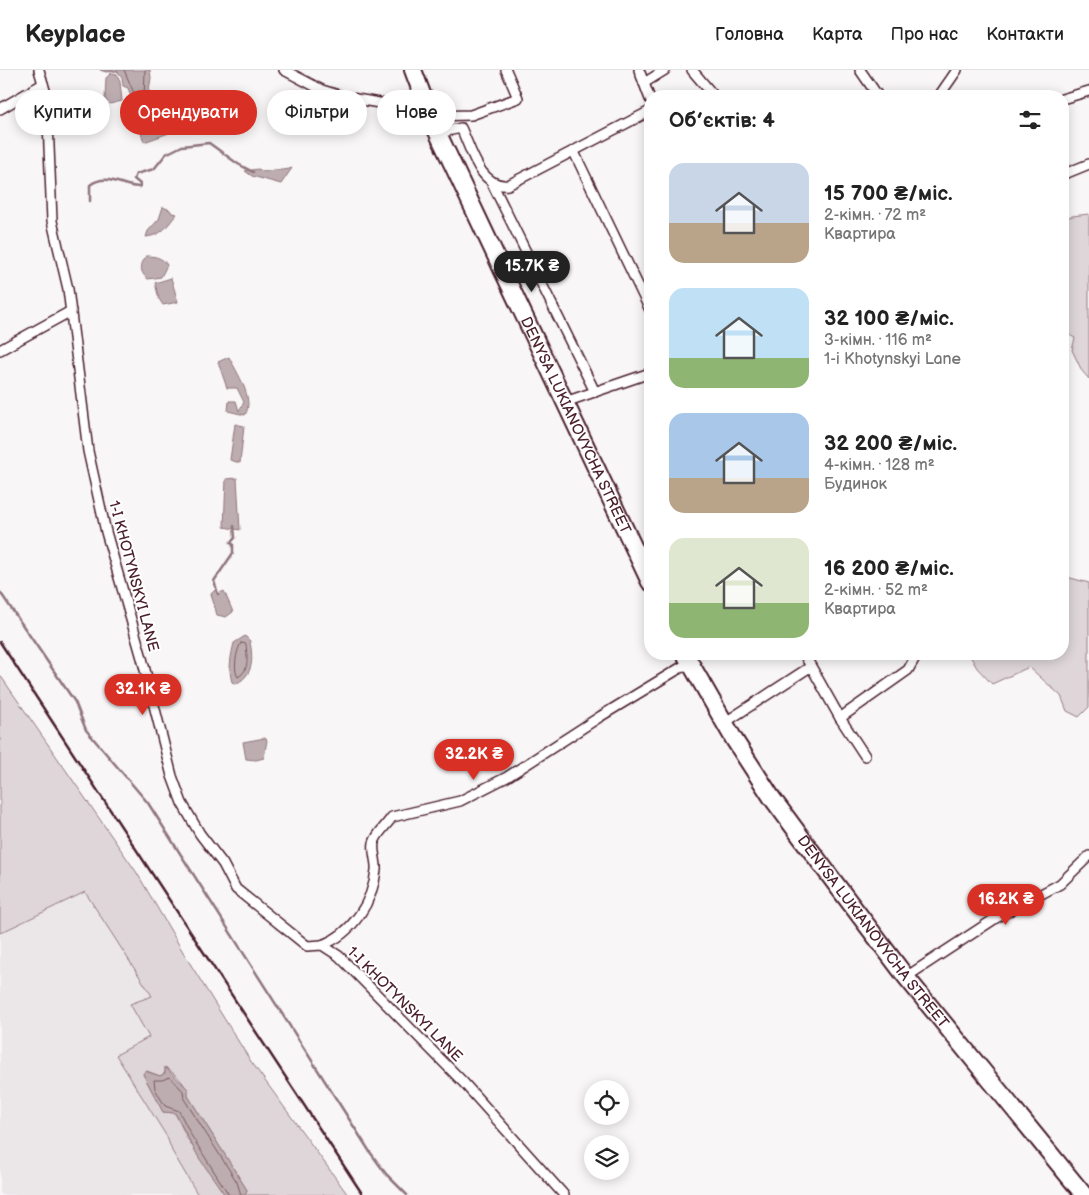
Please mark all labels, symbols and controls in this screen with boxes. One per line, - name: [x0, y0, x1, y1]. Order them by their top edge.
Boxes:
- text: Keyplace: [25, 20, 126, 49]
- text: Головна: [715, 24, 784, 45]
- text: Карта: [812, 24, 863, 45]
- text: Про нас: [891, 24, 958, 45]
- text: Контакти: [986, 24, 1064, 45]
- chip: Купити: [15, 90, 110, 135]
- chip: Орендувати: [120, 90, 257, 135]
- chip: Фільтри: [267, 90, 367, 135]
- chip: Нове: [377, 90, 456, 135]
- icon: filters: [1016, 106, 1044, 134]
- text: Об’єктів: 4: [669, 108, 775, 133]
- text: 15 700 ₴/міс.: [824, 181, 953, 206]
- icon: home: [709, 183, 769, 243]
- text: 2-кімн. · 72 m²: [824, 206, 926, 225]
- text: Квартира: [824, 225, 896, 244]
- pin: 15.7K ₴: [486, 250, 578, 293]
- text: 15.7K ₴: [505, 257, 559, 276]
- text: 32 100 ₴/міс.: [824, 306, 954, 331]
- icon: home: [709, 308, 769, 368]
- street label: DENYSA LUKIANOVYCHA STREET: [516, 314, 635, 537]
- text: 3-кімн. · 116 m²: [824, 331, 932, 350]
- text: 1-i Khotynskyi Lane: [824, 350, 961, 369]
- text: 32 200 ₴/міс.: [824, 431, 957, 456]
- icon: home: [709, 433, 769, 493]
- text: 4-кімн. · 128 m²: [824, 456, 935, 475]
- text: Будинок: [824, 475, 887, 494]
- street label: 1-I KHOTYNSKYI LANE: [104, 499, 163, 654]
- text: 16 200 ₴/міс.: [824, 556, 954, 581]
- icon: home: [709, 558, 769, 618]
- text: 2-кімн. · 52 m²: [824, 581, 928, 600]
- text: Квартира: [824, 600, 896, 619]
- pin: 32.1K ₴: [97, 674, 189, 716]
- text: 32.1K ₴: [115, 680, 171, 699]
- pin: 32.2K ₴: [428, 738, 520, 781]
- text: 32.2K ₴: [445, 745, 503, 764]
- street label: DENYSA LUKIANOVYCHA STREET: [793, 832, 953, 1032]
- pin: 16.2K ₴: [960, 884, 1052, 926]
- text: 16.2K ₴: [978, 890, 1034, 909]
- street label: 1-I KHOTYNSKYI LANE: [343, 943, 466, 1066]
- map controls: [584, 1080, 629, 1180]
- button: locate: [584, 1080, 629, 1125]
- button: layers: [584, 1135, 629, 1180]

